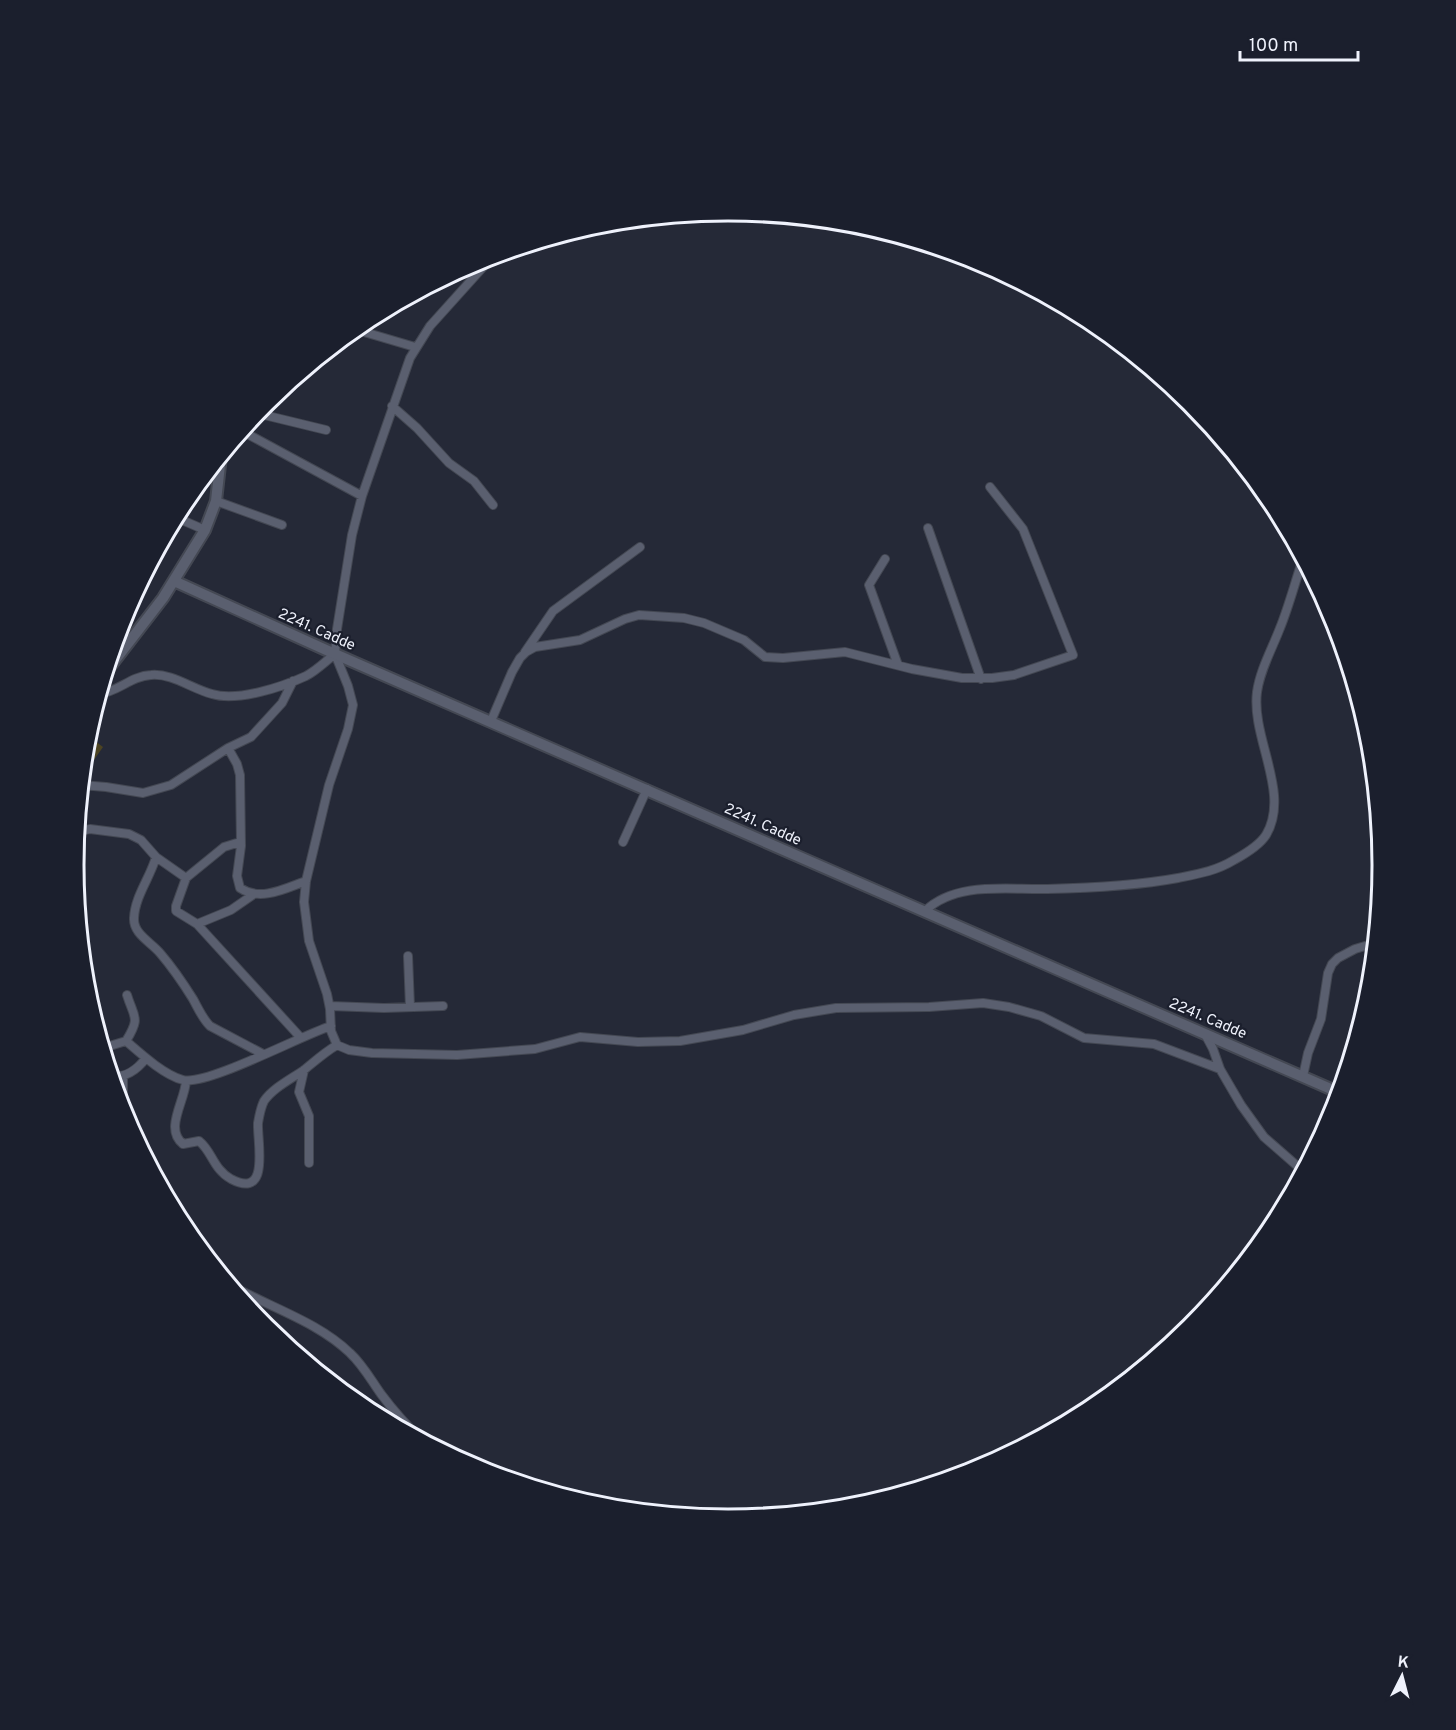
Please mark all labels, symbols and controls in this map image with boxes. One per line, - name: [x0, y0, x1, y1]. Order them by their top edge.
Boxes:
- scale bar: [1240, 24, 1358, 62]
- text: 100 m: [1249, 35, 1298, 58]
- street label: 2241. Cadde: [275, 605, 358, 656]
- street label: 2241. Cadde: [721, 800, 804, 851]
- street label: 2241. Cadde: [1166, 994, 1249, 1044]
- north arrow: [1372, 1646, 1432, 1706]
- text: K: [1397, 1653, 1410, 1674]

